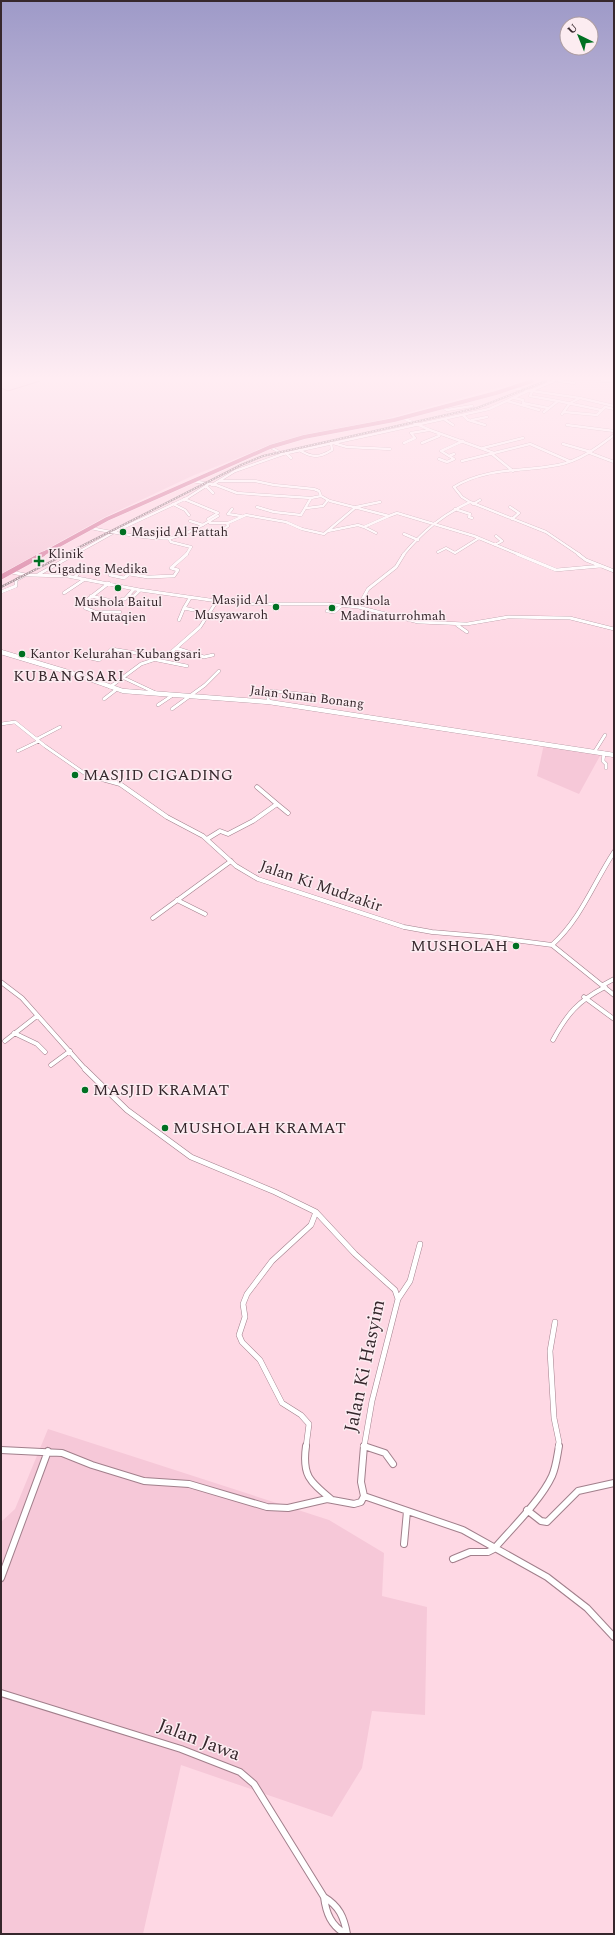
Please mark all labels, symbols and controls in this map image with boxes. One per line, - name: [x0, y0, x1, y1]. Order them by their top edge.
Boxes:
- north arrow: [559, 16, 599, 56]
- text: U: [563, 20, 582, 38]
- place label: Masjid Al Fattah: [131, 522, 228, 542]
- marker: Masjid Al Fattah: [118, 527, 128, 537]
- place label: Klinik Cigading Medika: [48, 544, 148, 579]
- marker: Klinik Cigading Medika: [33, 555, 45, 567]
- marker: Mushola Baitul Mutaqien: [113, 583, 123, 593]
- place label: Masjid Al Musyawaroh: [194, 590, 268, 625]
- place label: Mushola Madinaturrohmah: [340, 591, 446, 626]
- place label: Mushola Baitul Mutaqien: [74, 592, 162, 627]
- marker: Masjid Al Musyawaroh: [271, 602, 281, 612]
- marker: Mushola Madinaturrohmah: [327, 603, 337, 613]
- place label: Kantor Kelurahan Kubangsari: [30, 644, 201, 664]
- marker: Kantor Kelurahan Kubangsari: [17, 649, 27, 659]
- district label: KUBANGSARI: [13, 665, 125, 688]
- street label: Jalan Sunan Bonang: [249, 680, 365, 714]
- place label: MASJID CIGADING: [83, 763, 233, 787]
- marker: MASJID CIGADING: [70, 770, 80, 780]
- street label: Jalan Ki Mudzakir: [256, 854, 386, 918]
- place label: MUSHOLAH: [411, 934, 508, 958]
- marker: MUSHOLAH: [511, 941, 521, 951]
- place label: MASJID KRAMAT: [93, 1078, 230, 1102]
- marker: MASJID KRAMAT: [80, 1085, 90, 1095]
- place label: MUSHOLAH KRAMAT: [173, 1116, 346, 1140]
- marker: MUSHOLAH KRAMAT: [160, 1123, 170, 1133]
- street label: Jalan Ki Hasyim: [337, 1297, 393, 1435]
- street label: Jalan Jawa: [153, 1711, 245, 1769]

